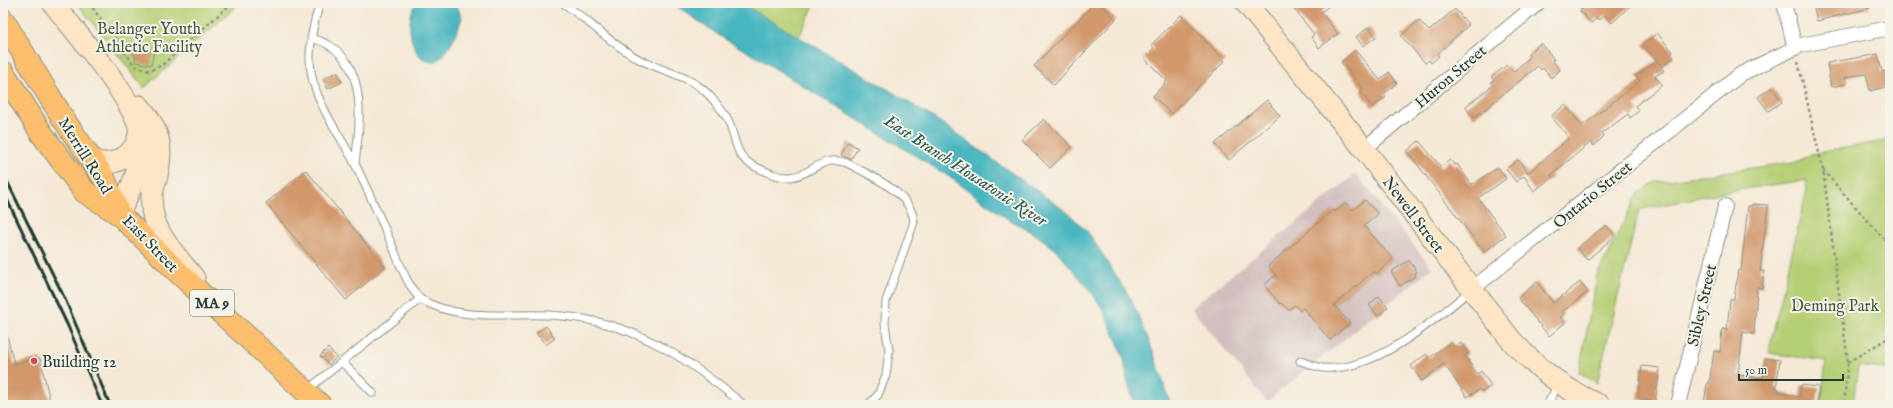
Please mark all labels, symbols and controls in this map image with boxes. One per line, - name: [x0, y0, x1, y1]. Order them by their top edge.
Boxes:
- park label: Belanger Youth Athletic Facility: [95, 20, 202, 58]
- street label: Huron Street: [1411, 41, 1492, 113]
- water label: East Branch Housatonic River: [879, 110, 1052, 232]
- street label: Merrill Road: [53, 114, 116, 199]
- street label: Ontario Street: [1550, 157, 1637, 234]
- street label: Newell Street: [1377, 173, 1448, 258]
- street label: East Street: [117, 211, 182, 278]
- street label: Sibley Street: [1684, 262, 1722, 348]
- road number: MA 9: [190, 290, 234, 316]
- park label: Deming Park: [1791, 297, 1879, 317]
- place label: Building 12: [42, 353, 116, 373]
- marker: Building 12: [29, 356, 39, 366]
- scale bar: [1739, 356, 1843, 382]
- text: 50 m: [1745, 363, 1767, 378]

